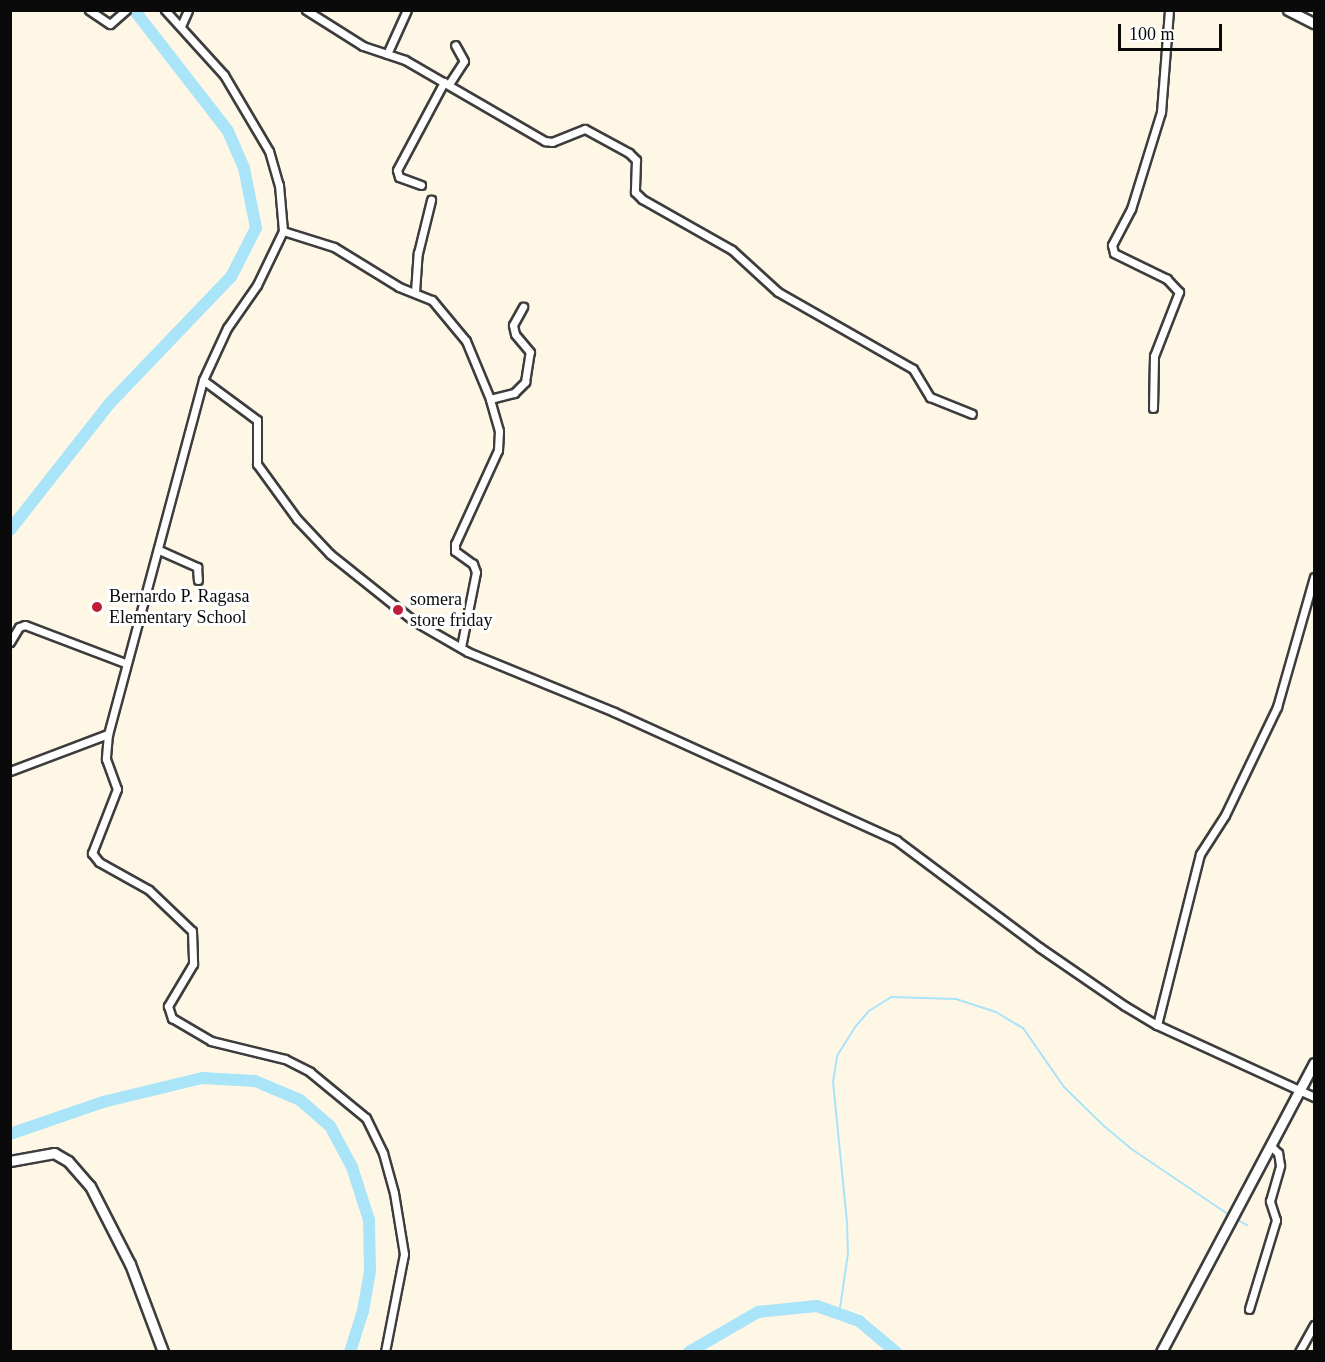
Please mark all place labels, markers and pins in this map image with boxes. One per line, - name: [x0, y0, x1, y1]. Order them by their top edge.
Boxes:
- place label: Bernardo P. Ragasa Elementary School: [109, 586, 249, 628]
- place label: somera store friday: [410, 589, 492, 632]
- marker: Bernardo P. Ragasa Elementary School: [90, 600, 104, 614]
- marker: somera store friday: [391, 603, 405, 617]

